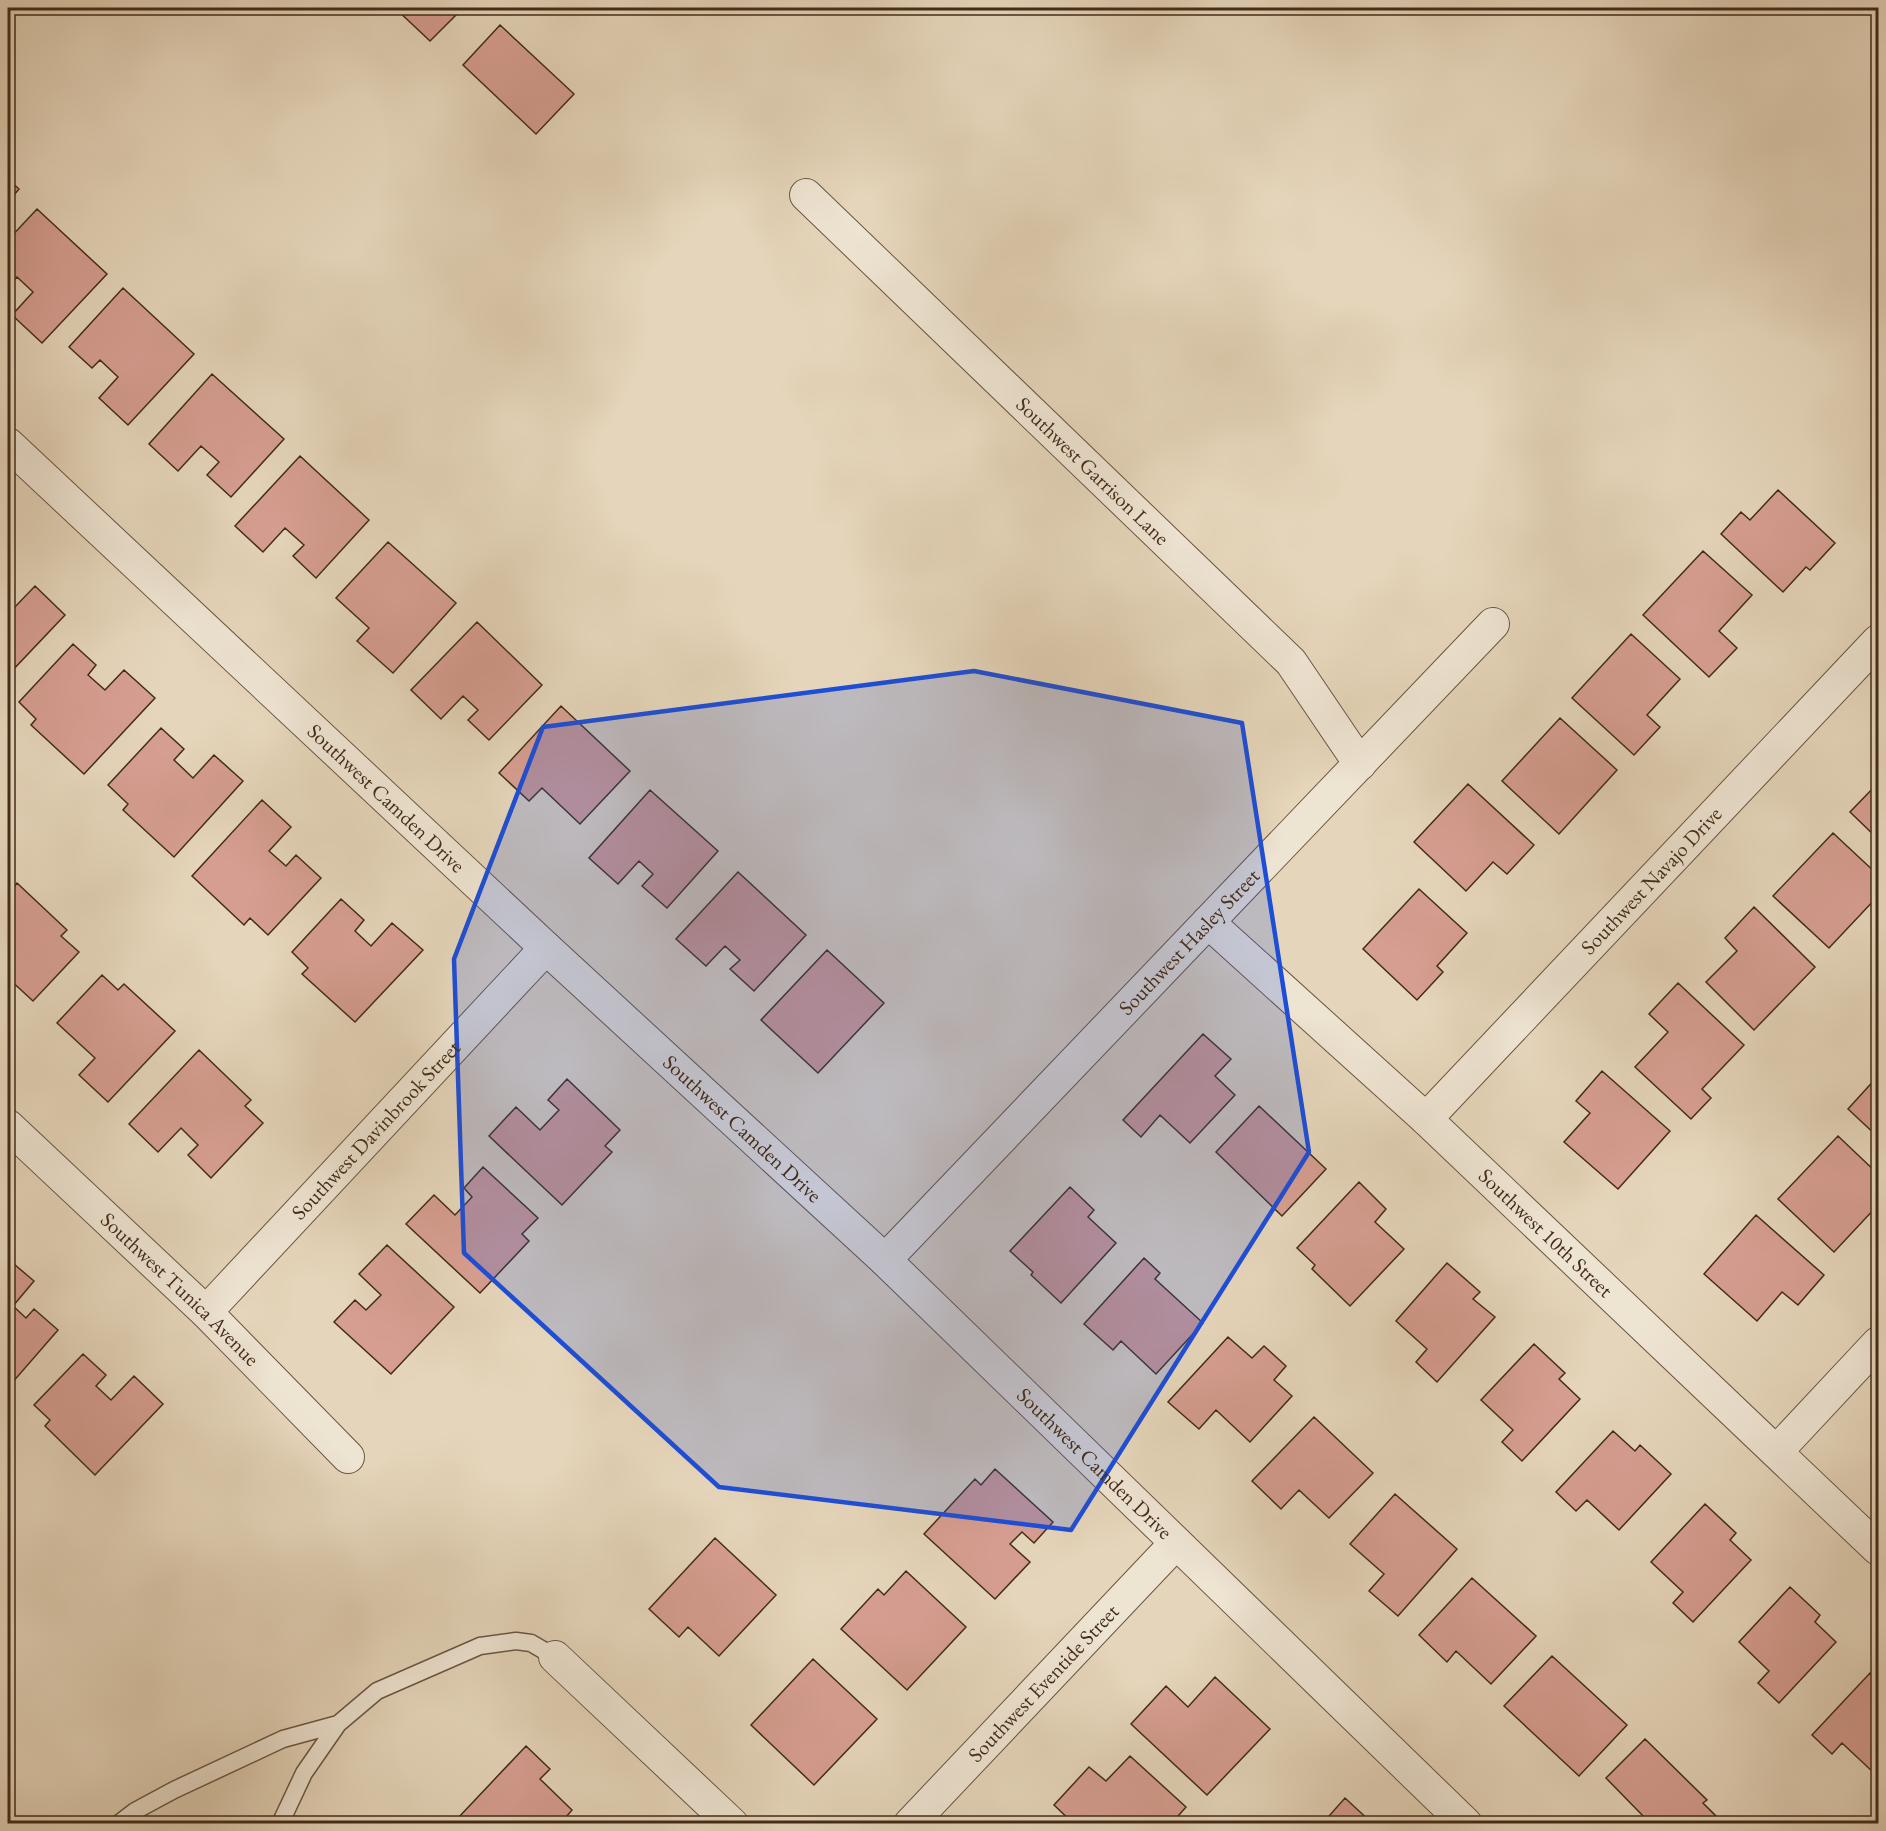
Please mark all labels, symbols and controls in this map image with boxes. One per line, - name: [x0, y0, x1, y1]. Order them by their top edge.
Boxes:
- street label: Southwest Garrison Lane: [1010, 391, 1176, 551]
- street label: Southwest Camden Drive: [302, 717, 471, 878]
- street label: Southwest Navajo Drive: [1575, 801, 1727, 960]
- street label: Southwest Hasley Street: [1112, 862, 1265, 1021]
- street label: Southwest Davinbrook Street: [285, 1034, 466, 1225]
- street label: Southwest Camden Drive: [658, 1048, 828, 1208]
- street label: Southwest 10th Street: [1473, 1162, 1619, 1303]
- street label: Southwest Tunica Avenue: [95, 1206, 265, 1371]
- street label: Southwest Camden Drive: [1011, 1381, 1178, 1545]
- street label: Southwest Eventide Street: [962, 1598, 1125, 1768]

